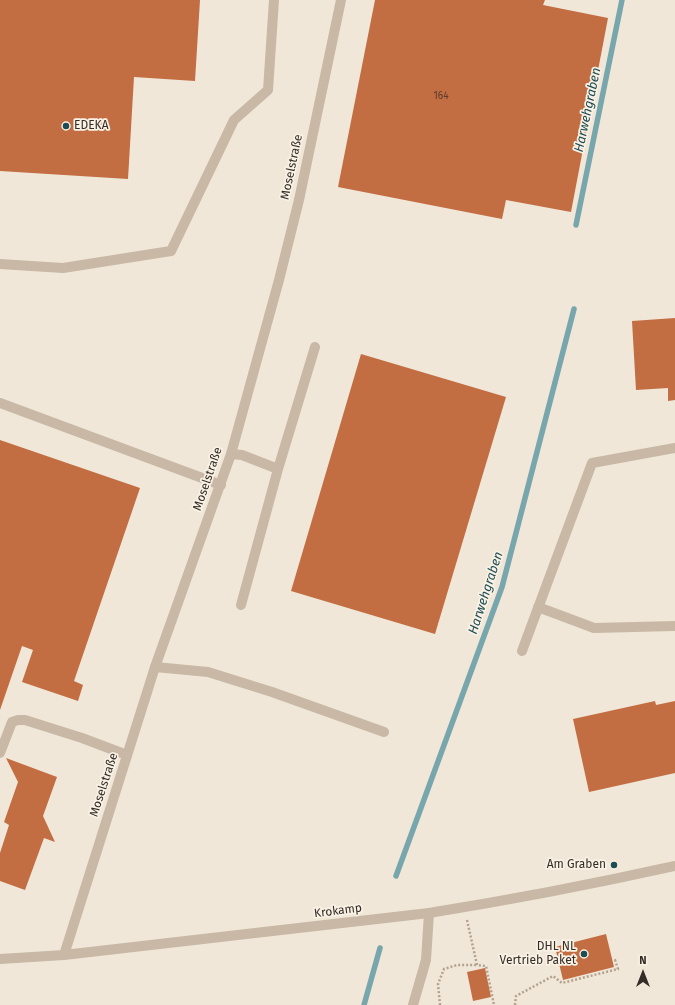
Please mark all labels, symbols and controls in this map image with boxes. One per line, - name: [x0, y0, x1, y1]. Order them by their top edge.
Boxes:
- water label: Harwehgraben: [571, 66, 605, 154]
- house number: 164: [434, 90, 448, 102]
- place label: EDEKA: [74, 119, 109, 133]
- marker: EDEKA: [61, 121, 71, 131]
- street label: Moselstraße: [278, 133, 306, 201]
- street label: Moselstraße: [190, 445, 226, 513]
- water label: Harwehgraben: [465, 550, 507, 636]
- street label: Moselstraße: [87, 751, 121, 819]
- place label: Am Graben: [547, 858, 606, 872]
- marker: Am Graben: [609, 860, 619, 870]
- street label: Krokamp: [313, 901, 363, 921]
- place label: DHL NL Vertrieb Paket: [500, 940, 576, 968]
- marker: DHL NL Vertrieb Paket: [579, 949, 589, 959]
- north arrow: [623, 953, 663, 993]
- text: N: [639, 954, 647, 967]

